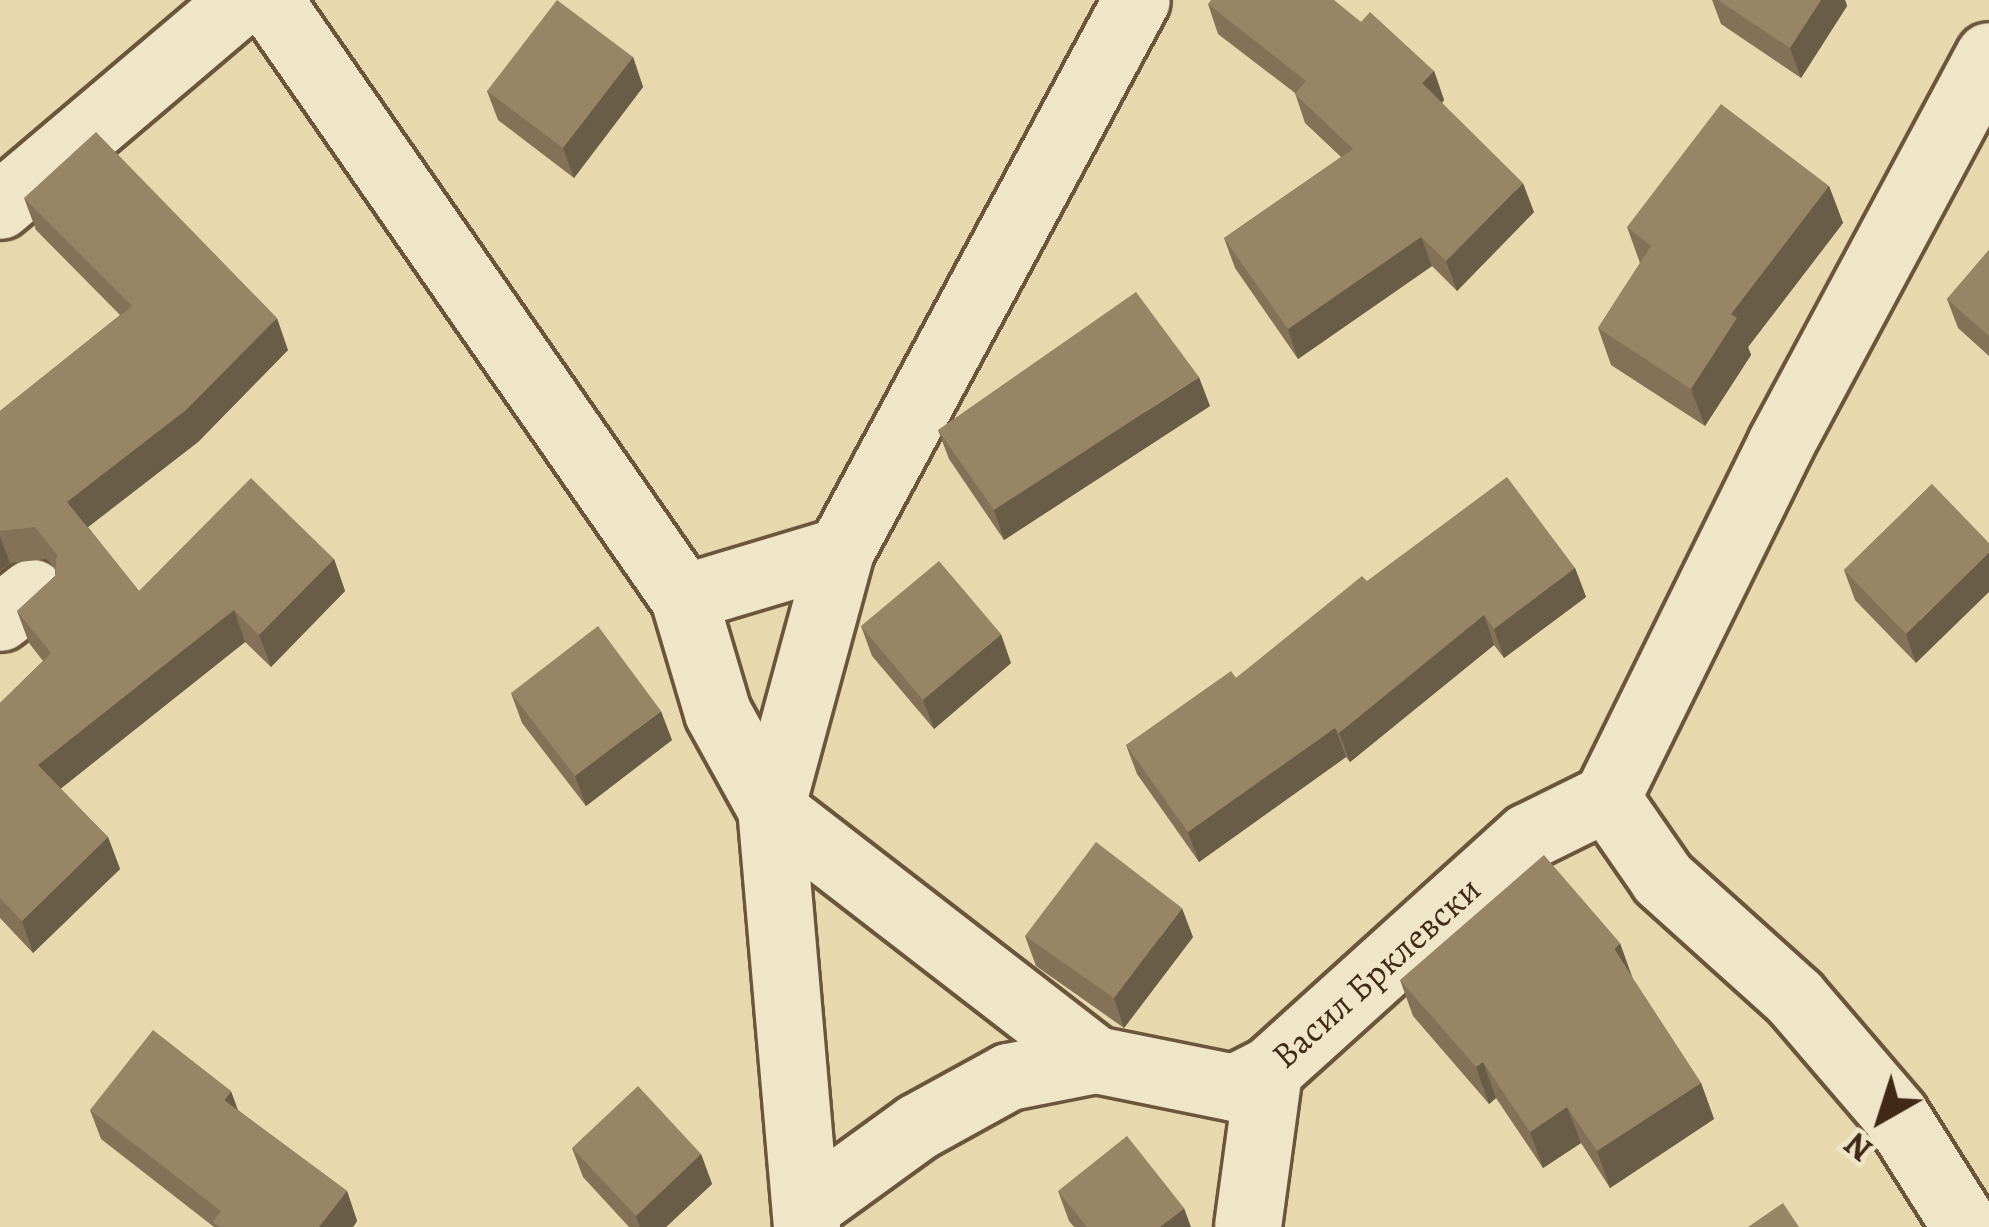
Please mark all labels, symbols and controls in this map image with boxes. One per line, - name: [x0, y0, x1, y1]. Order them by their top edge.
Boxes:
- street label: Васил Брклевски: [1263, 867, 1489, 1077]
- north arrow: [1821, 1059, 1941, 1179]
- text: N: [1835, 1122, 1882, 1172]

